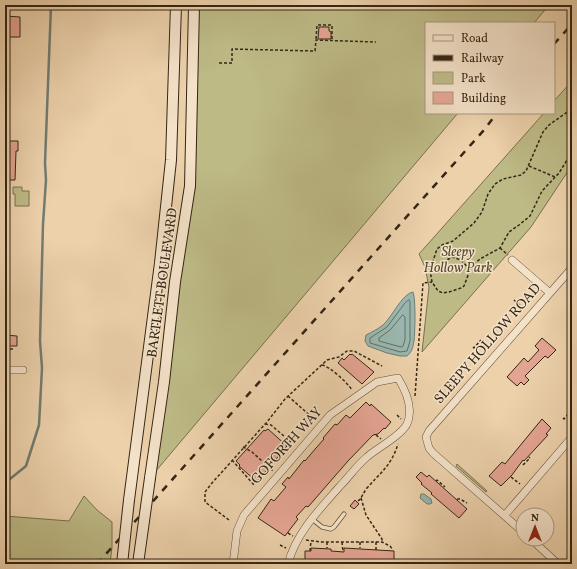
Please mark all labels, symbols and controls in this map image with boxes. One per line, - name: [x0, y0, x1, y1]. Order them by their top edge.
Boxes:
- legend: [425, 22, 555, 114]
- text: Road: [461, 31, 488, 47]
- text: Railway: [461, 51, 504, 67]
- text: Park: [461, 71, 486, 87]
- text: Building: [461, 91, 506, 107]
- street label: BARTLETT BOULEVARD: [143, 207, 183, 359]
- park label: Sleepy Hollow Park: [424, 243, 493, 278]
- street label: SLEEPY HOLLOW ROAD: [430, 280, 546, 408]
- street label: GOFORTH WAY: [247, 403, 327, 489]
- north arrow: [515, 507, 555, 547]
- text: N: [531, 511, 539, 526]

